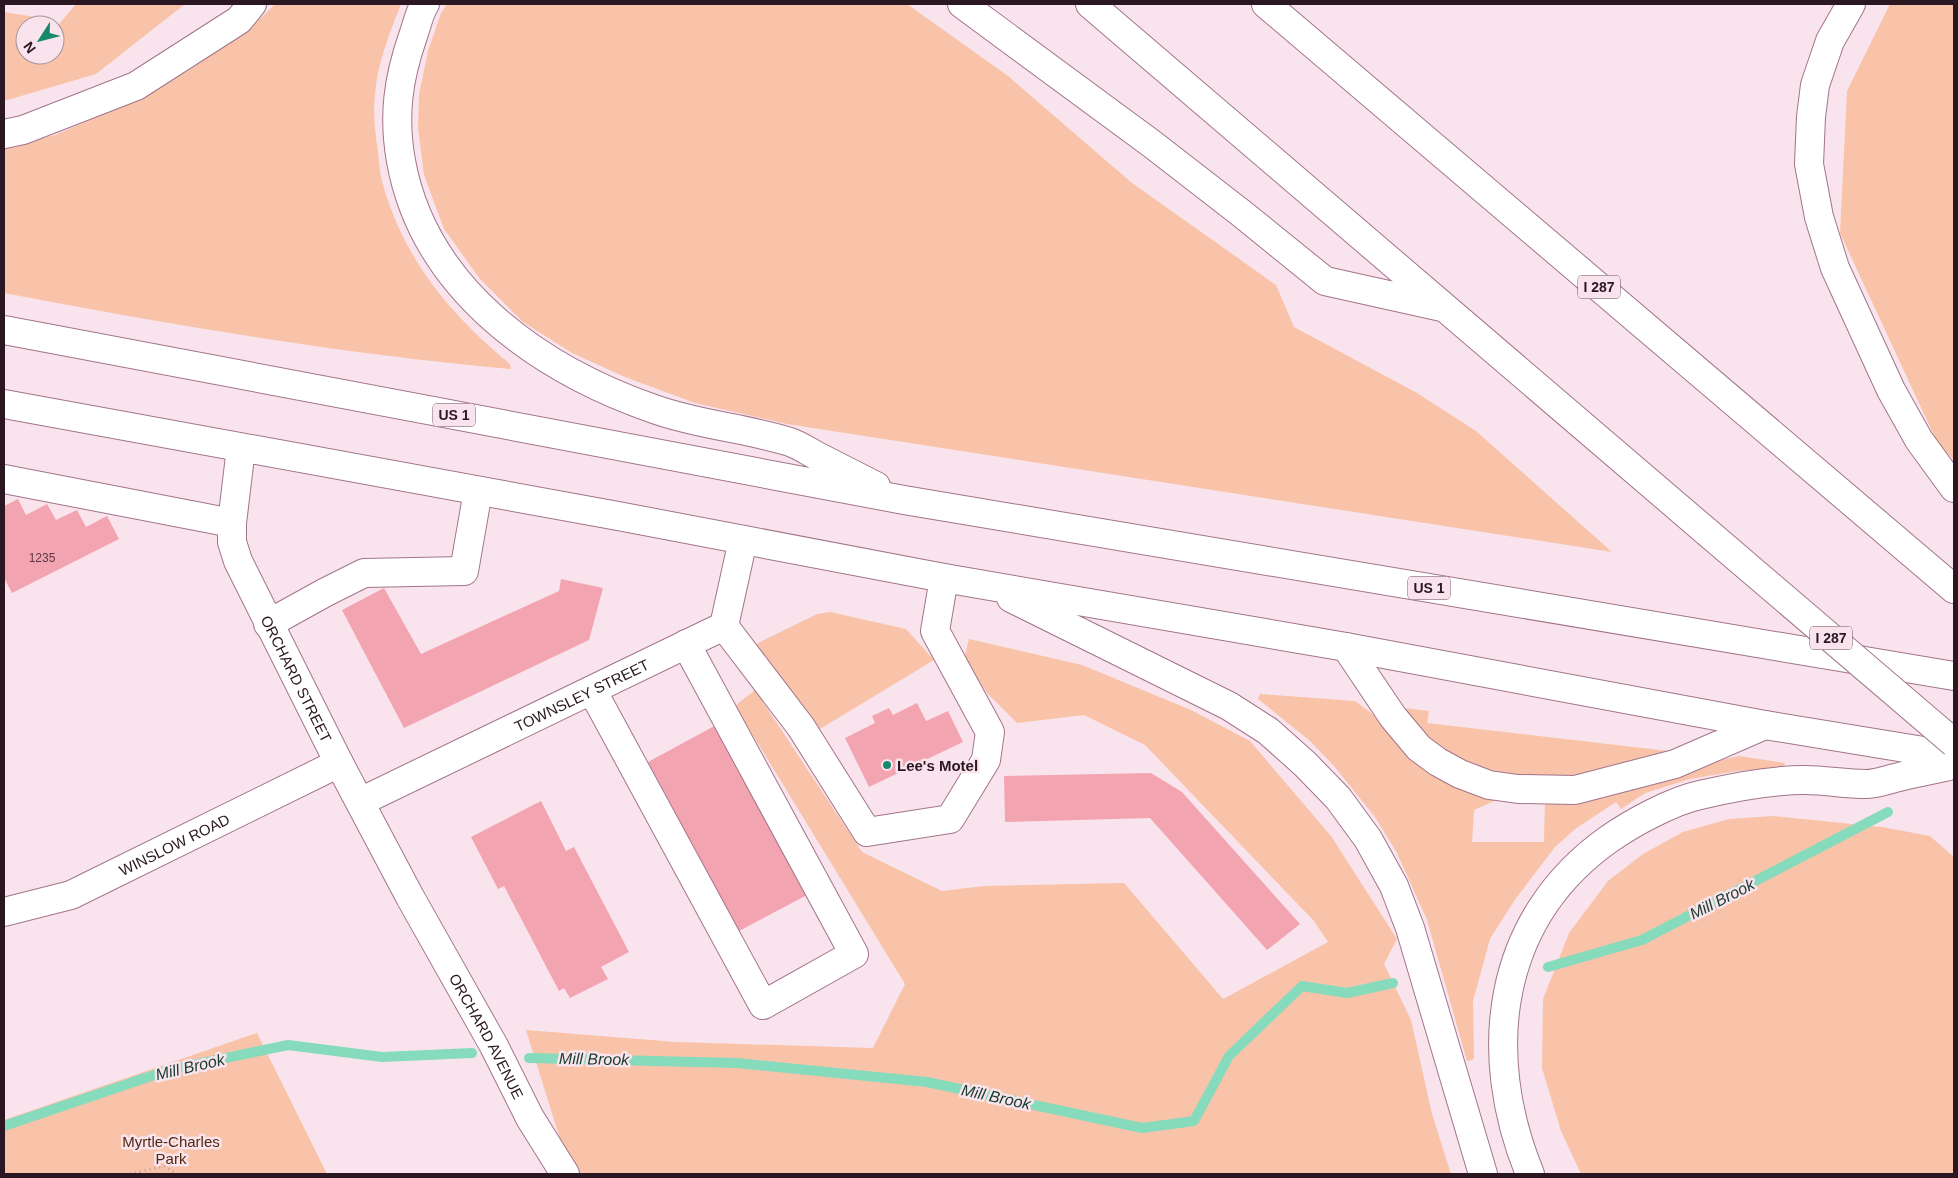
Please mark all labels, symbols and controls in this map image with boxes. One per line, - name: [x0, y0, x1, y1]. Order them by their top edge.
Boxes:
- north arrow: [15, 15, 65, 65]
- text: N: [20, 39, 39, 56]
- road number: I 287: [1578, 276, 1620, 298]
- road number: US 1: [433, 404, 475, 426]
- house number: 1235: [29, 551, 56, 565]
- road number: US 1: [1408, 576, 1450, 600]
- street label: ORCHARD STREET: [258, 613, 336, 745]
- road number: I 287: [1810, 626, 1852, 650]
- street label: TOWNSLEY STREET: [512, 655, 651, 735]
- place label: Lee's Motel: [897, 757, 978, 774]
- marker: Lee's Motel: [881, 759, 893, 771]
- street label: WINSLOW ROAD: [116, 810, 232, 879]
- water label: Mill Brook: [1687, 875, 1758, 923]
- street label: ORCHARD AVENUE: [446, 970, 528, 1102]
- water label: Mill Brook: [559, 1050, 630, 1068]
- water label: Mill Brook: [154, 1051, 227, 1083]
- water label: Mill Brook: [960, 1081, 1033, 1113]
- park label: Myrtle-Charles Park: [122, 1133, 220, 1167]

